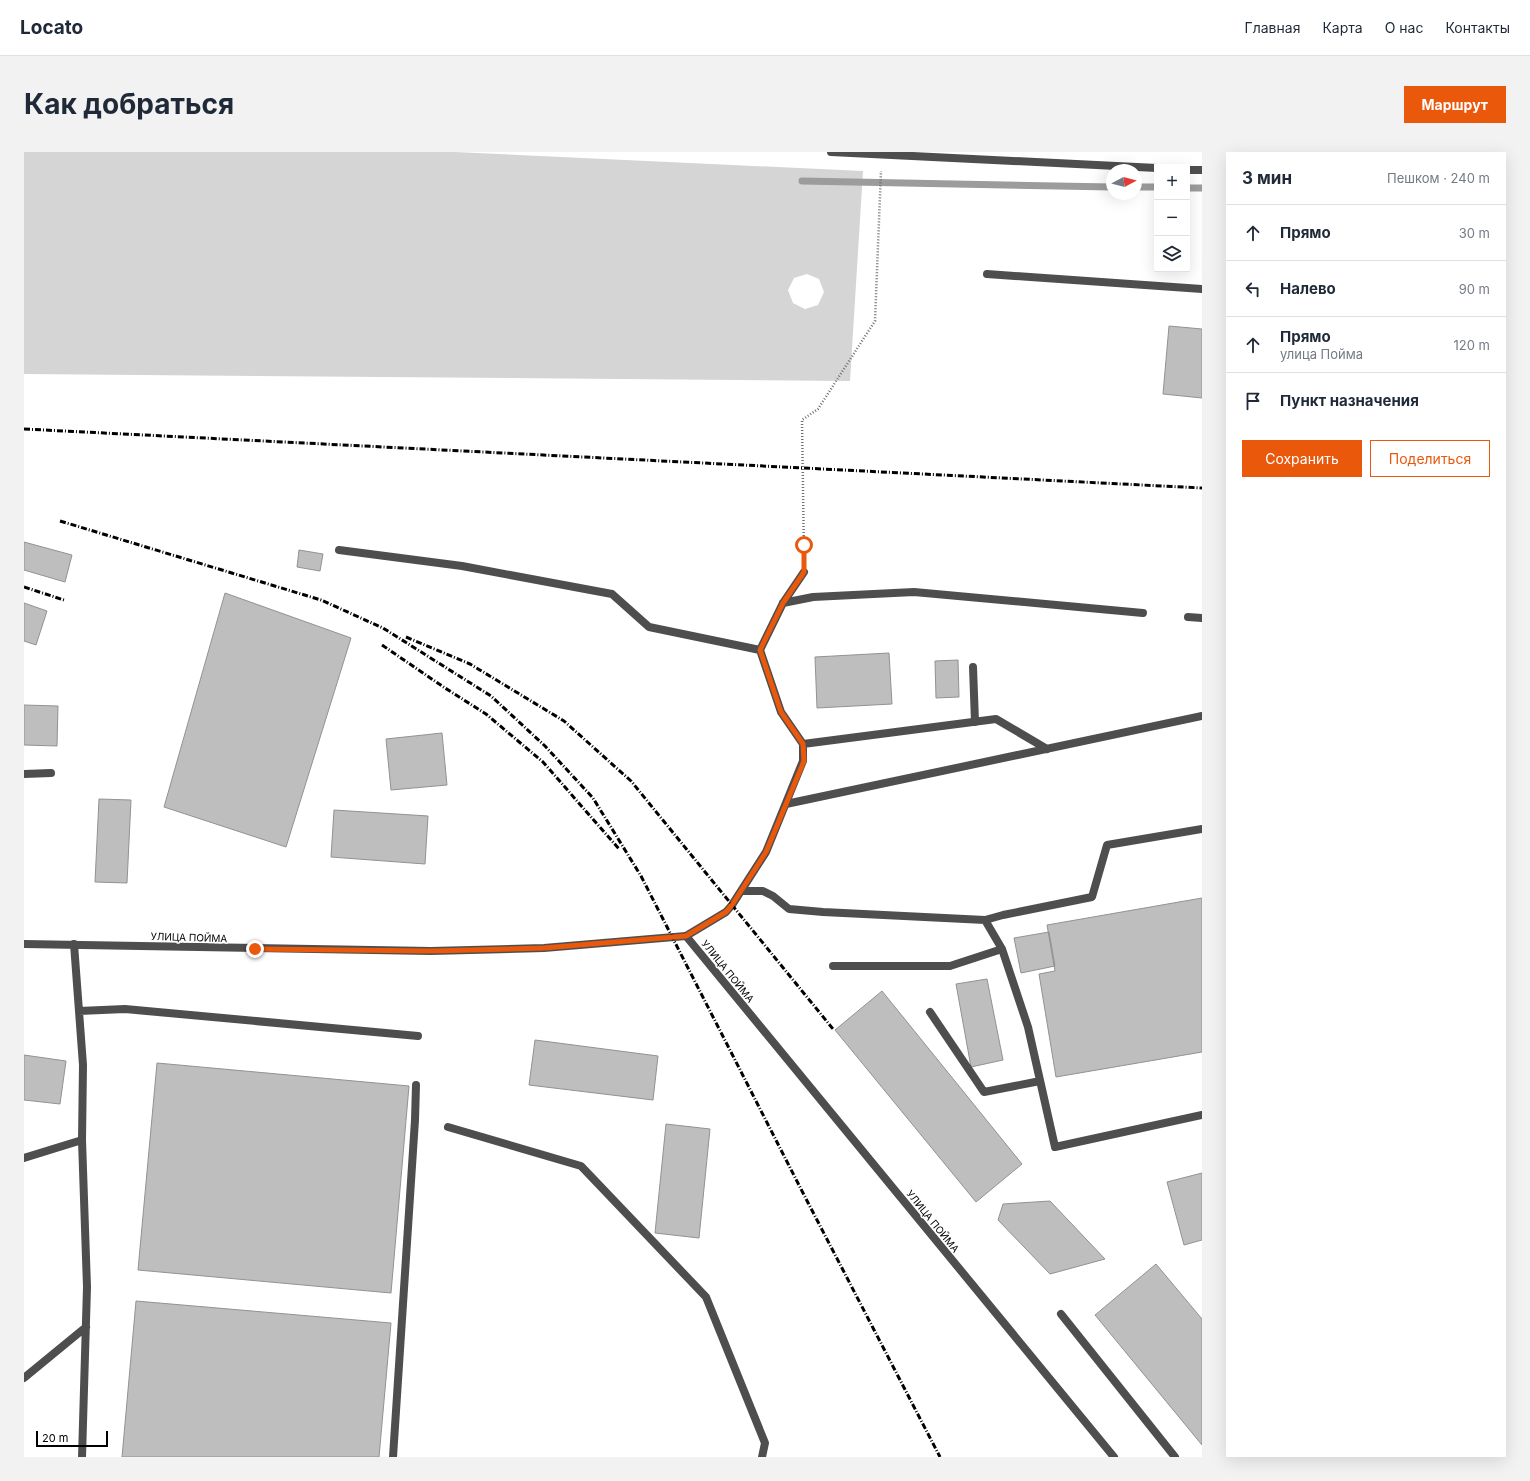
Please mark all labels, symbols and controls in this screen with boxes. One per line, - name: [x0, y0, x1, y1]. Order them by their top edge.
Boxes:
- text: Locato: [20, 16, 83, 39]
- text: Главная: [1245, 19, 1300, 36]
- text: Карта: [1322, 19, 1363, 36]
- text: О нас: [1385, 19, 1423, 36]
- text: Контакты: [1445, 19, 1510, 36]
- button: Маршрут: [1404, 86, 1506, 123]
- text: Как добраться: [24, 87, 234, 121]
- north arrow: [1106, 164, 1142, 200]
- map controls: [1154, 164, 1190, 272]
- button: +: [1154, 164, 1190, 200]
- text: 3 мин: [1242, 168, 1292, 188]
- text: Пешком · 240 m: [1387, 170, 1490, 186]
- button: −: [1154, 200, 1190, 236]
- icon: ahead: [1242, 222, 1264, 244]
- text: Прямо: [1280, 223, 1331, 242]
- text: 30 m: [1459, 225, 1490, 241]
- button: layers: [1154, 236, 1190, 272]
- icon: left: [1242, 278, 1264, 300]
- text: Налево: [1280, 279, 1336, 298]
- text: 90 m: [1459, 281, 1490, 297]
- text: Прямо: [1280, 327, 1331, 346]
- icon: ahead: [1242, 334, 1264, 356]
- text: 120 m: [1454, 337, 1490, 353]
- text: улица Пойма: [1280, 346, 1363, 362]
- icon: arrive: [1242, 390, 1264, 412]
- text: Пункт назначения: [1280, 391, 1419, 410]
- button: Сохранить: [1242, 440, 1362, 477]
- button: Поделиться: [1370, 440, 1490, 477]
- route start: [795, 536, 813, 554]
- street label: УЛИЦА ПОЙМА: [150, 929, 228, 944]
- street label: УЛИЦА ПОЙМА: [699, 937, 758, 1005]
- route end: [246, 940, 264, 958]
- street label: УЛИЦА ПОЙМА: [904, 1187, 963, 1255]
- scale bar: [36, 1429, 108, 1448]
- text: 20 m: [42, 1431, 68, 1445]

